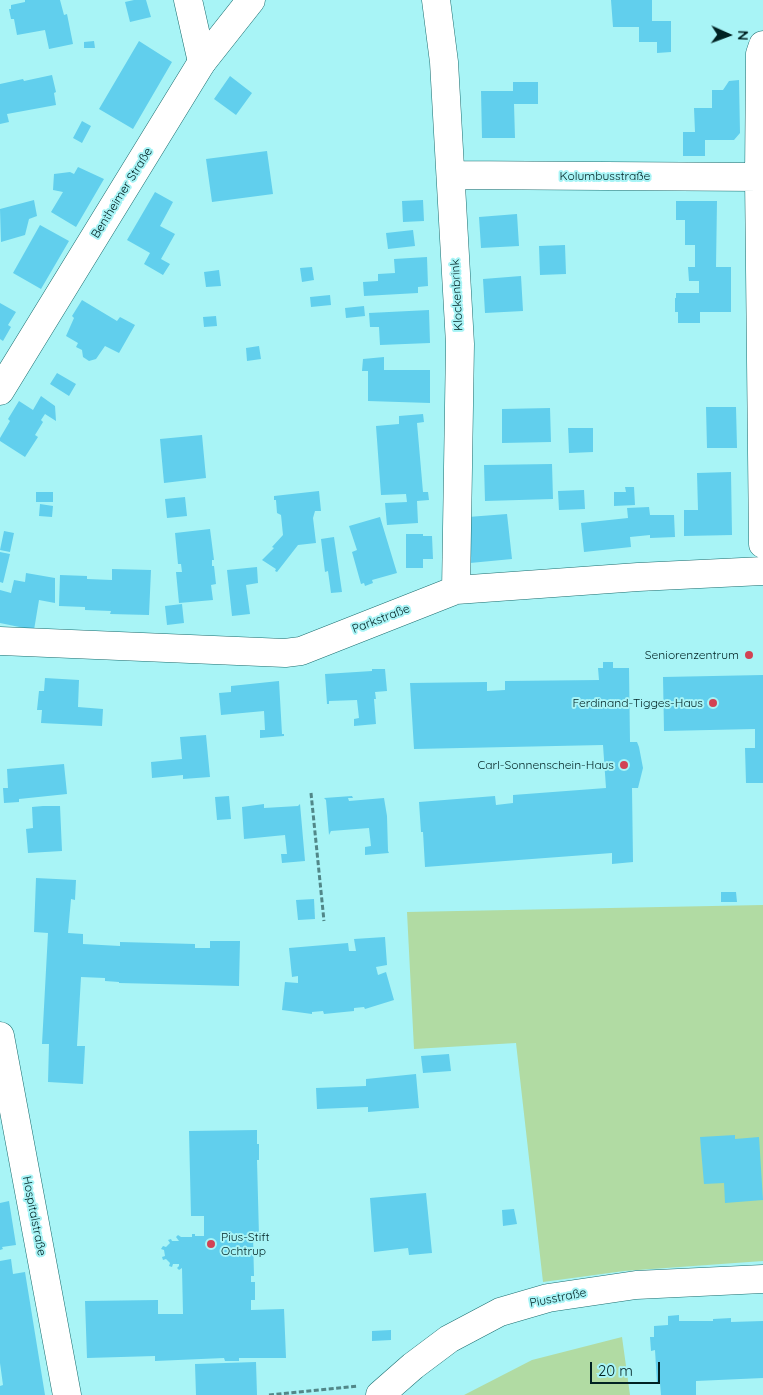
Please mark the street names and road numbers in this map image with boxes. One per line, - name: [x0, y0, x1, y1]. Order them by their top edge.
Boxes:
- street label: Bentheimer Straße: [88, 145, 156, 241]
- street label: Kolumbusstraße: [560, 169, 650, 183]
- street label: Klockenbrink: [448, 259, 466, 331]
- street label: Parkstraße: [350, 601, 412, 637]
- street label: Hospitalstraße: [19, 1175, 49, 1257]
- street label: Piusstraße: [528, 1285, 588, 1311]

